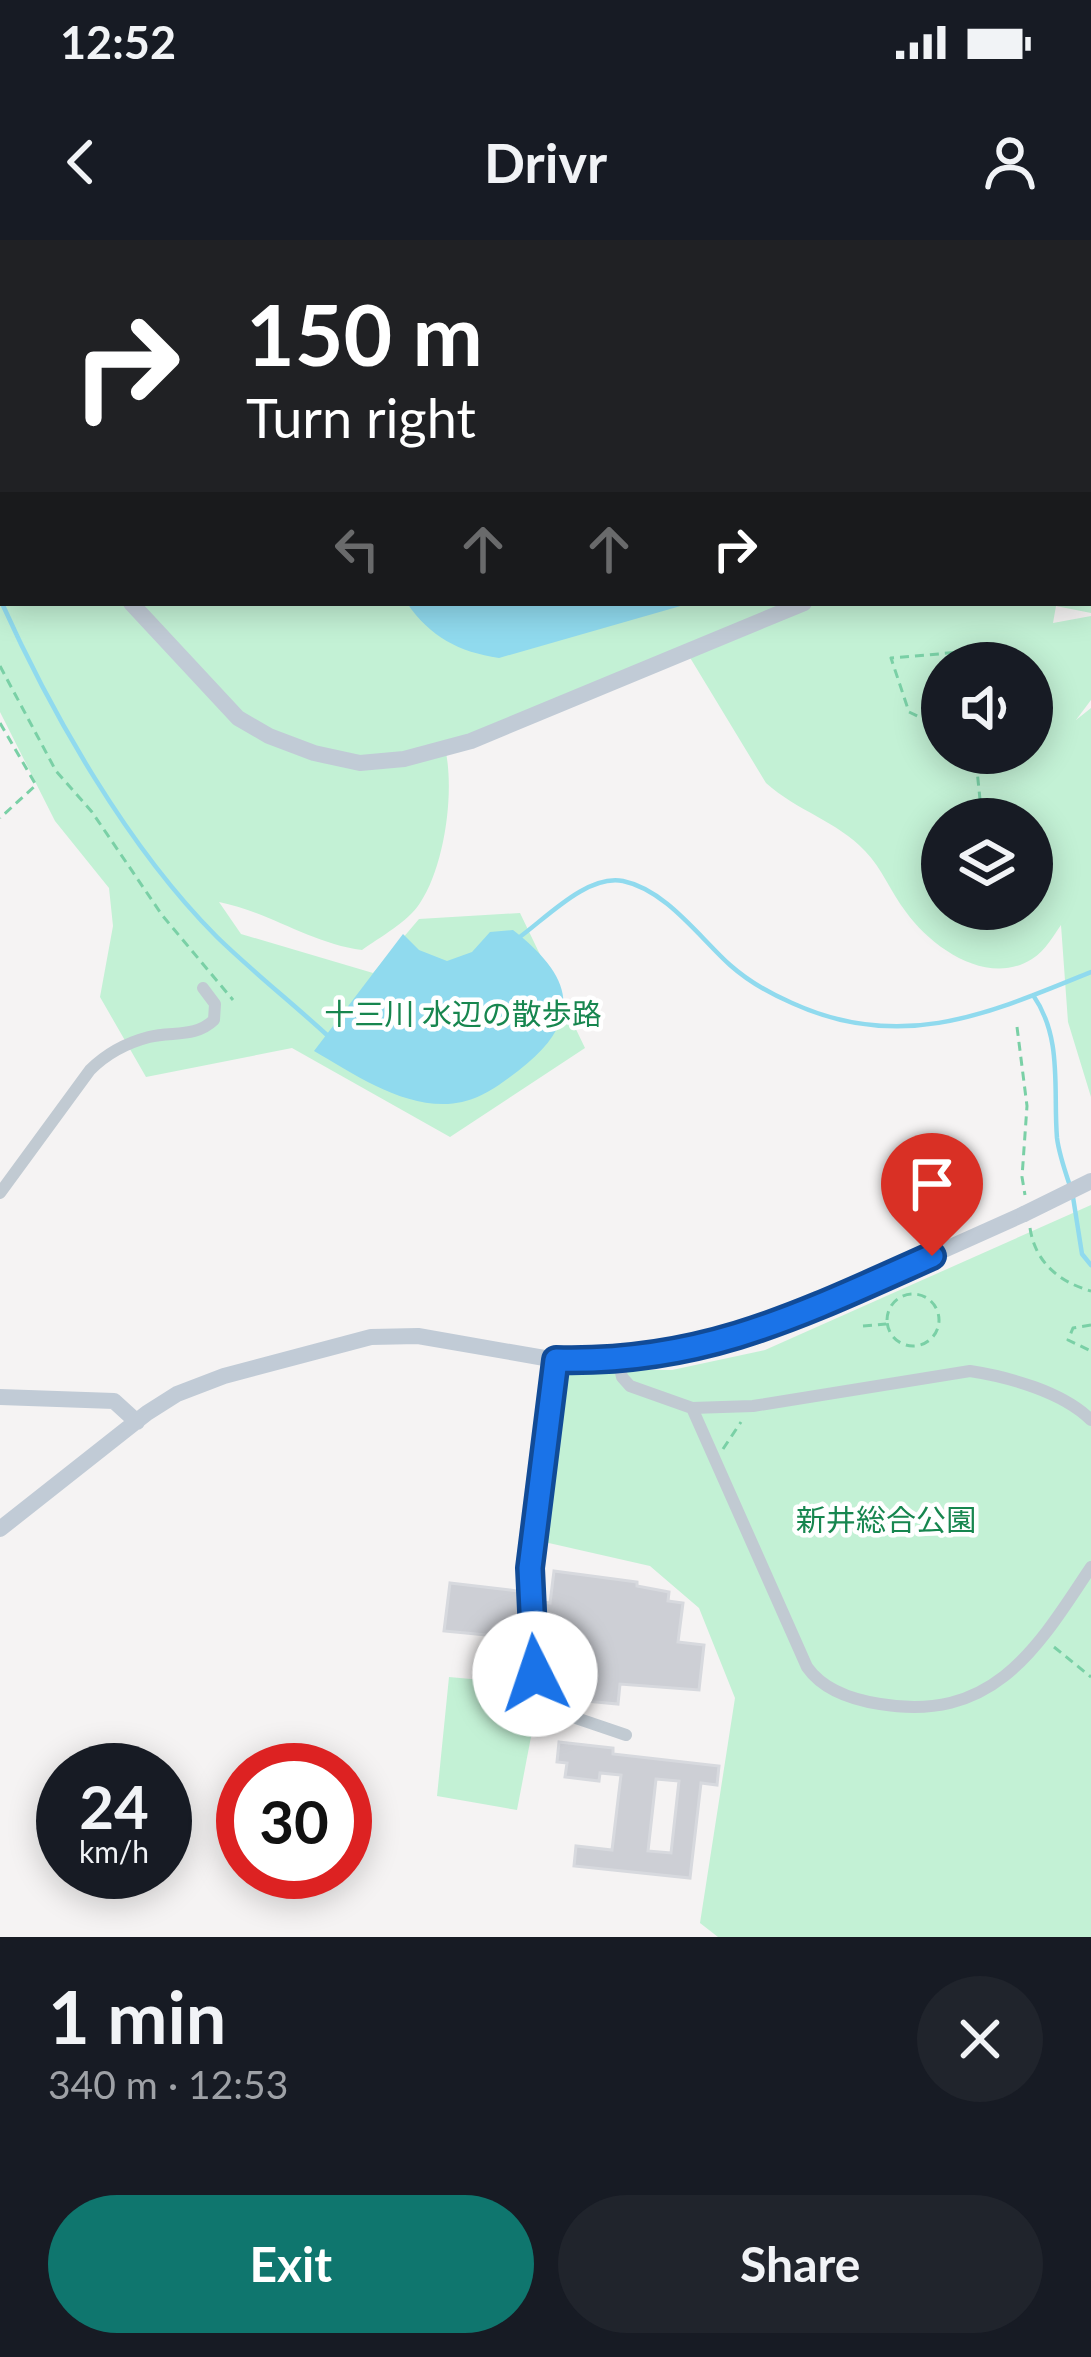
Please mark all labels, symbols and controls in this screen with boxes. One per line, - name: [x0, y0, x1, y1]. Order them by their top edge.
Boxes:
- text: 12:52: [60, 15, 176, 69]
- icon: back: [48, 129, 114, 195]
- icon: person: [977, 129, 1043, 195]
- text: Drivr: [484, 130, 607, 195]
- text: 150 m: [246, 283, 483, 384]
- icon: right: [48, 288, 204, 444]
- text: Turn right: [246, 385, 476, 450]
- icon: left: [324, 516, 390, 582]
- icon: ahead: [450, 516, 516, 582]
- icon: ahead: [576, 516, 642, 582]
- icon: right: [702, 516, 768, 582]
- map controls: [921, 642, 1053, 930]
- button: sound: [921, 642, 1053, 774]
- button: layers: [921, 798, 1053, 930]
- park label: 十三川 水辺の散歩路: [324, 995, 602, 1031]
- pin: [881, 1133, 983, 1256]
- icon: arrive: [899, 1151, 965, 1217]
- park label: 新井総合公園: [796, 1501, 976, 1537]
- position arrow: [472, 1611, 598, 1737]
- speed limit sign: 30: [216, 1743, 372, 1899]
- text: 24: [79, 1770, 149, 1842]
- text: km/h: [79, 1833, 149, 1869]
- text: 1 min: [48, 1973, 226, 2059]
- button: close: [917, 1976, 1043, 2102]
- text: 340 m · 12:53: [48, 2061, 288, 2107]
- button: Exit: [48, 2195, 534, 2333]
- button: Share: [558, 2195, 1043, 2333]

